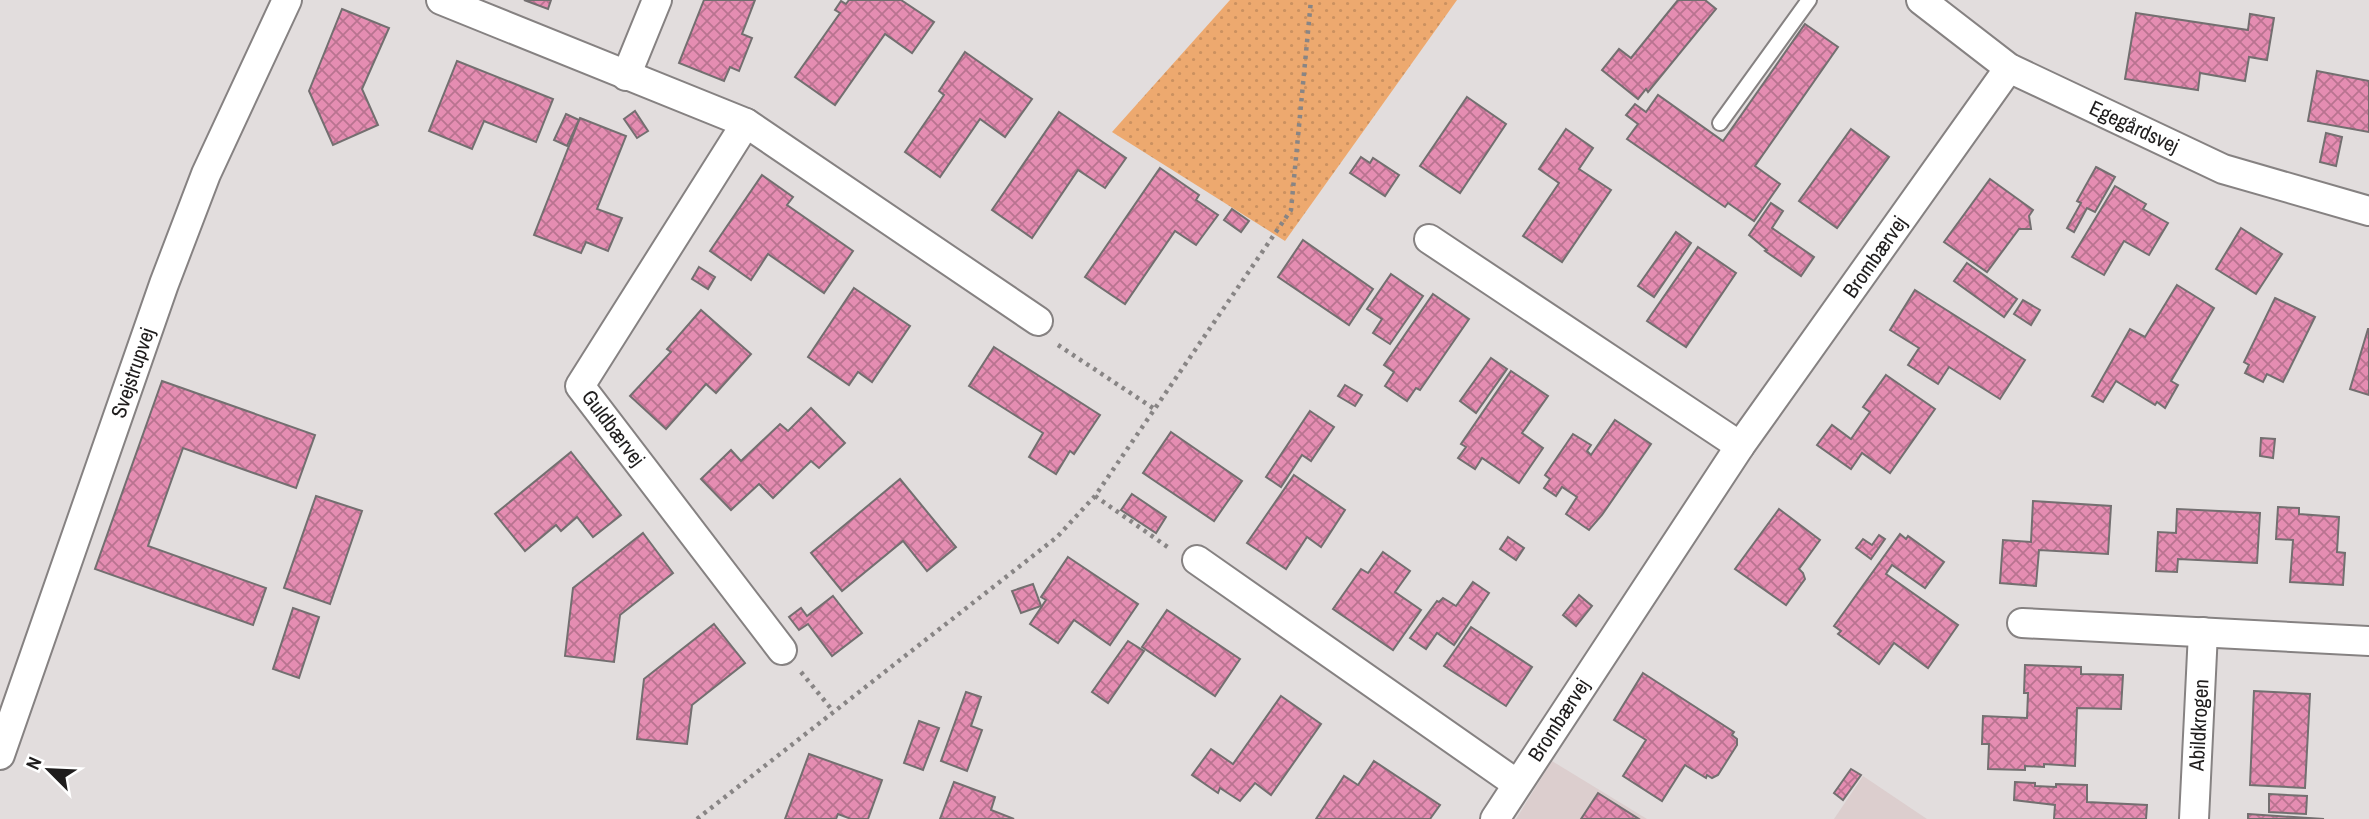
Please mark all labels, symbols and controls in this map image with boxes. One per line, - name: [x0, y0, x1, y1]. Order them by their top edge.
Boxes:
- street label: Egegårdsvej: [2085, 93, 2184, 160]
- street label: Brombærvej: [1836, 210, 1913, 303]
- street label: Svejstrupvej: [104, 324, 162, 422]
- street label: Guldbærvej: [575, 383, 652, 472]
- street label: Brombærvej: [1521, 673, 1596, 767]
- street label: Abildkrogen: [2182, 678, 2215, 773]
- north arrow: [14, 735, 84, 805]
- text: N: [19, 753, 48, 774]

